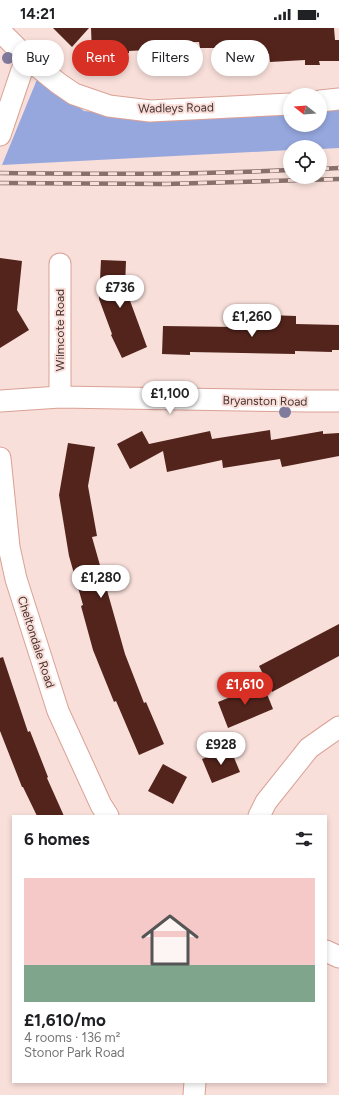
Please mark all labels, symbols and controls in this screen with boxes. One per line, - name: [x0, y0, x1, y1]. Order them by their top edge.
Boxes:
- text: 14:21: [20, 5, 55, 23]
- chip: Buy: [12, 40, 64, 76]
- chip: Rent: [72, 40, 129, 76]
- chip: Filters: [137, 40, 203, 76]
- chip: New: [211, 40, 269, 76]
- north arrow: [283, 88, 327, 132]
- map controls: [283, 88, 327, 184]
- street label: Wadleys Road: [138, 100, 214, 116]
- button: locate: [283, 140, 327, 184]
- pin: £736: [96, 275, 144, 309]
- text: £736: [105, 280, 135, 295]
- street label: Wilmcote Road: [53, 289, 67, 371]
- pin: £1,260: [219, 304, 285, 338]
- text: £1,260: [232, 309, 272, 324]
- pin: £1,100: [137, 381, 203, 415]
- text: £1,100: [151, 386, 189, 401]
- street label: Bryanston Road: [223, 393, 307, 409]
- pin: £1,280: [68, 565, 134, 599]
- text: £1,280: [81, 570, 121, 585]
- street label: Cheltondale Road: [15, 594, 57, 690]
- pin: £1,610: [212, 672, 278, 706]
- text: £1,610: [226, 677, 264, 692]
- pin: £928: [197, 732, 245, 766]
- text: £928: [206, 737, 236, 752]
- icon: filters: [293, 828, 315, 850]
- text: 6 homes: [24, 829, 90, 849]
- icon: home: [134, 904, 206, 976]
- text: £1,610/mo: [24, 1010, 106, 1030]
- text: 4 rooms · 136 m²: [24, 1030, 120, 1045]
- text: Stonor Park Road: [24, 1045, 125, 1060]

